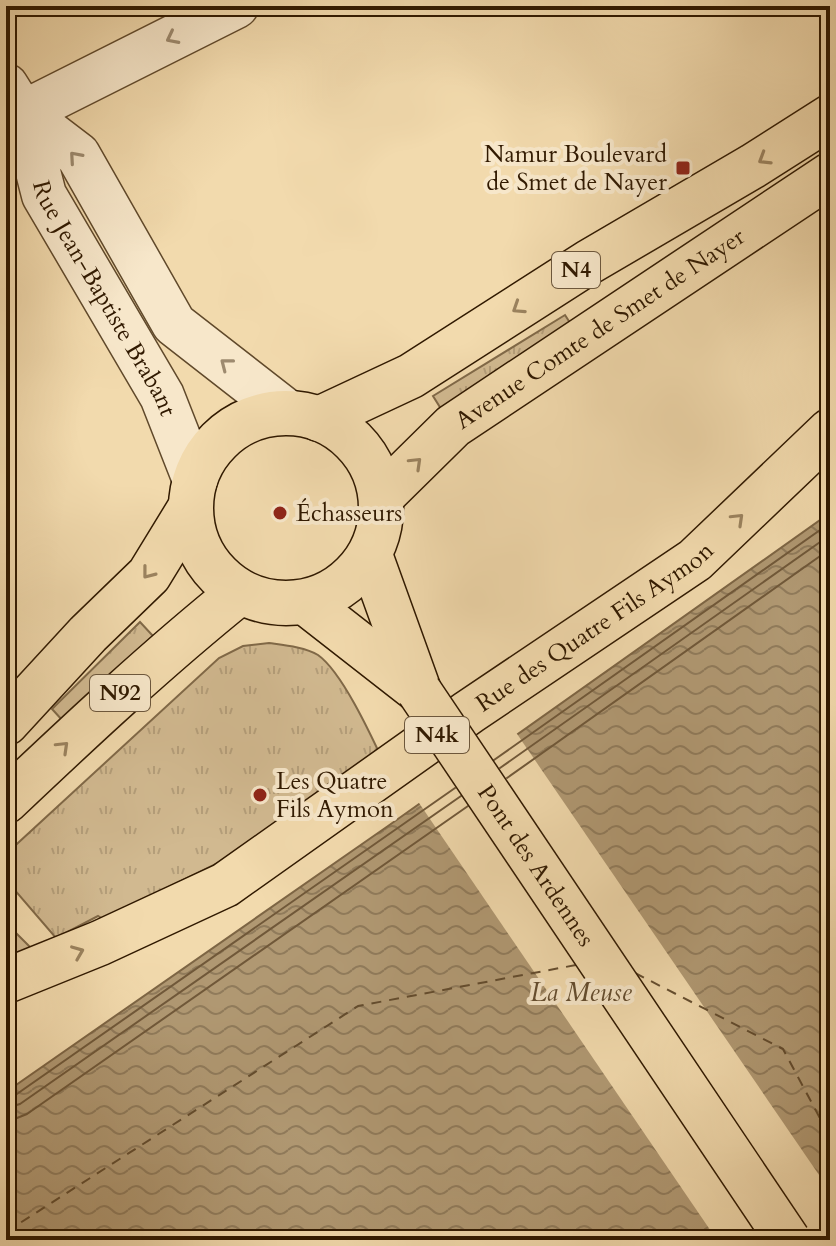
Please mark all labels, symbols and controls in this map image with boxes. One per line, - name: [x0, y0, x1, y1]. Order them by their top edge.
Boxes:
- one-way arrow: [165, 29, 180, 44]
- place label: Namur Boulevard de Smet de Nayer: [484, 138, 667, 199]
- one-way arrow: [758, 149, 773, 164]
- one-way arrow: [71, 151, 85, 166]
- marker: Namur Boulevard de Smet de Nayer: [674, 159, 692, 177]
- street label: Rue Jean-Baptiste Brabant: [24, 177, 185, 421]
- street label: Avenue Comte de Smet de Nayer: [448, 220, 751, 437]
- road number: N4: [552, 252, 600, 288]
- one-way arrow: [512, 298, 526, 313]
- one-way arrow: [220, 360, 234, 374]
- one-way arrow: [407, 457, 421, 472]
- place label: Échasseurs: [296, 497, 402, 530]
- marker: Échasseurs: [271, 504, 289, 522]
- one-way arrow: [729, 514, 743, 528]
- street label: Rue des Quatre Fils Aymon: [469, 534, 721, 719]
- one-way arrow: [144, 564, 158, 579]
- road number: N92: [90, 675, 150, 711]
- road number: N4k: [405, 717, 469, 753]
- one-way arrow: [53, 742, 68, 756]
- place label: Les Quatre Fils Aymon: [276, 765, 394, 826]
- street label: Pont des Ardennes: [470, 778, 602, 953]
- marker: Les Quatre Fils Aymon: [251, 786, 269, 804]
- one-way arrow: [70, 945, 84, 961]
- water label: La Meuse: [530, 975, 633, 1010]

